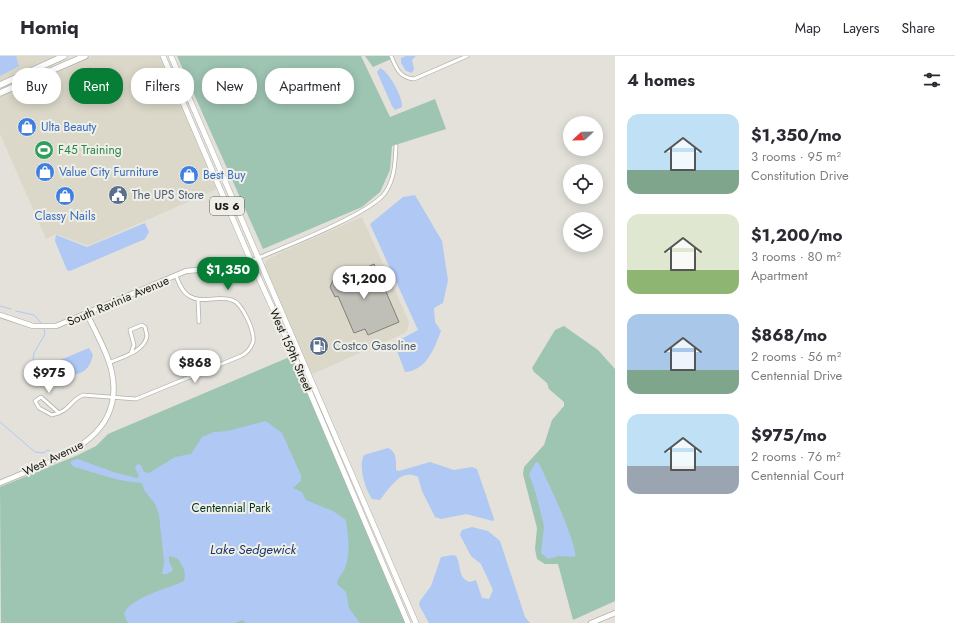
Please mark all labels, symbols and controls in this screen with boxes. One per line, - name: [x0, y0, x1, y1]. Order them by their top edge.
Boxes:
- text: Homiq: [20, 14, 79, 41]
- text: Map: [795, 18, 821, 38]
- text: Layers: [843, 18, 879, 38]
- text: Share: [901, 18, 935, 38]
- chip: Buy: [12, 68, 61, 104]
- chip: Rent: [69, 68, 123, 104]
- chip: Filters: [131, 68, 194, 104]
- chip: New: [202, 68, 257, 104]
- chip: Apartment: [265, 68, 354, 104]
- text: 4 homes: [627, 68, 695, 92]
- icon: filters: [921, 69, 943, 91]
- shop icon: Ulta Beauty: [16, 116, 38, 138]
- north arrow: [563, 116, 603, 156]
- map controls: [563, 116, 603, 252]
- place label: Ulta Beauty: [41, 118, 97, 136]
- text: $1,350/mo: [751, 123, 842, 147]
- icon: home: [659, 130, 707, 178]
- sports icon: F45 Training: [33, 139, 55, 161]
- place label: F45 Training: [58, 141, 122, 159]
- text: 3 rooms · 95 m²: [751, 147, 841, 166]
- shop icon: Value City Furniture: [34, 161, 56, 183]
- place label: Value City Furniture: [59, 163, 158, 181]
- shop icon: Best Buy: [178, 164, 200, 186]
- button: locate: [563, 164, 603, 204]
- place label: Best Buy: [203, 166, 246, 184]
- text: Constitution Drive: [751, 166, 849, 185]
- public building icon: The UPS Store: [107, 184, 129, 206]
- shop icon: Classy Nails: [54, 185, 76, 207]
- place label: The UPS Store: [132, 186, 204, 204]
- road number: US 6: [210, 197, 244, 215]
- place label: Classy Nails: [34, 207, 96, 225]
- button: layers: [563, 212, 603, 252]
- text: $1,200/mo: [751, 223, 843, 247]
- icon: home: [659, 230, 707, 278]
- text: 3 rooms · 80 m²: [751, 247, 841, 266]
- pin: $1,350: [195, 257, 261, 291]
- text: $1,350: [206, 260, 250, 279]
- pin: $1,200: [331, 266, 397, 300]
- text: Apartment: [751, 266, 808, 285]
- text: $1,200: [342, 269, 386, 288]
- street label: South Ravinia Avenue: [64, 271, 172, 331]
- street label: West 159th Street: [265, 306, 317, 394]
- text: $868/mo: [751, 323, 827, 347]
- icon: home: [659, 330, 707, 378]
- fuel station icon: Costco Gasoline: [308, 335, 330, 357]
- place label: Costco Gasoline: [333, 337, 416, 355]
- text: 2 rooms · 56 m²: [751, 347, 841, 366]
- pin: $868: [171, 350, 219, 384]
- text: $868: [178, 353, 212, 372]
- pin: $975: [25, 360, 73, 394]
- text: $975: [33, 363, 65, 382]
- text: Centennial Drive: [751, 366, 842, 385]
- text: $975/mo: [751, 423, 827, 447]
- icon: home: [659, 430, 707, 478]
- street label: West Avenue: [19, 435, 87, 481]
- text: 2 rooms · 76 m²: [751, 447, 841, 466]
- text: Centennial Court: [751, 466, 844, 485]
- park label: Centennial Park: [192, 499, 271, 517]
- water label: Lake Sedgewick: [210, 540, 297, 559]

